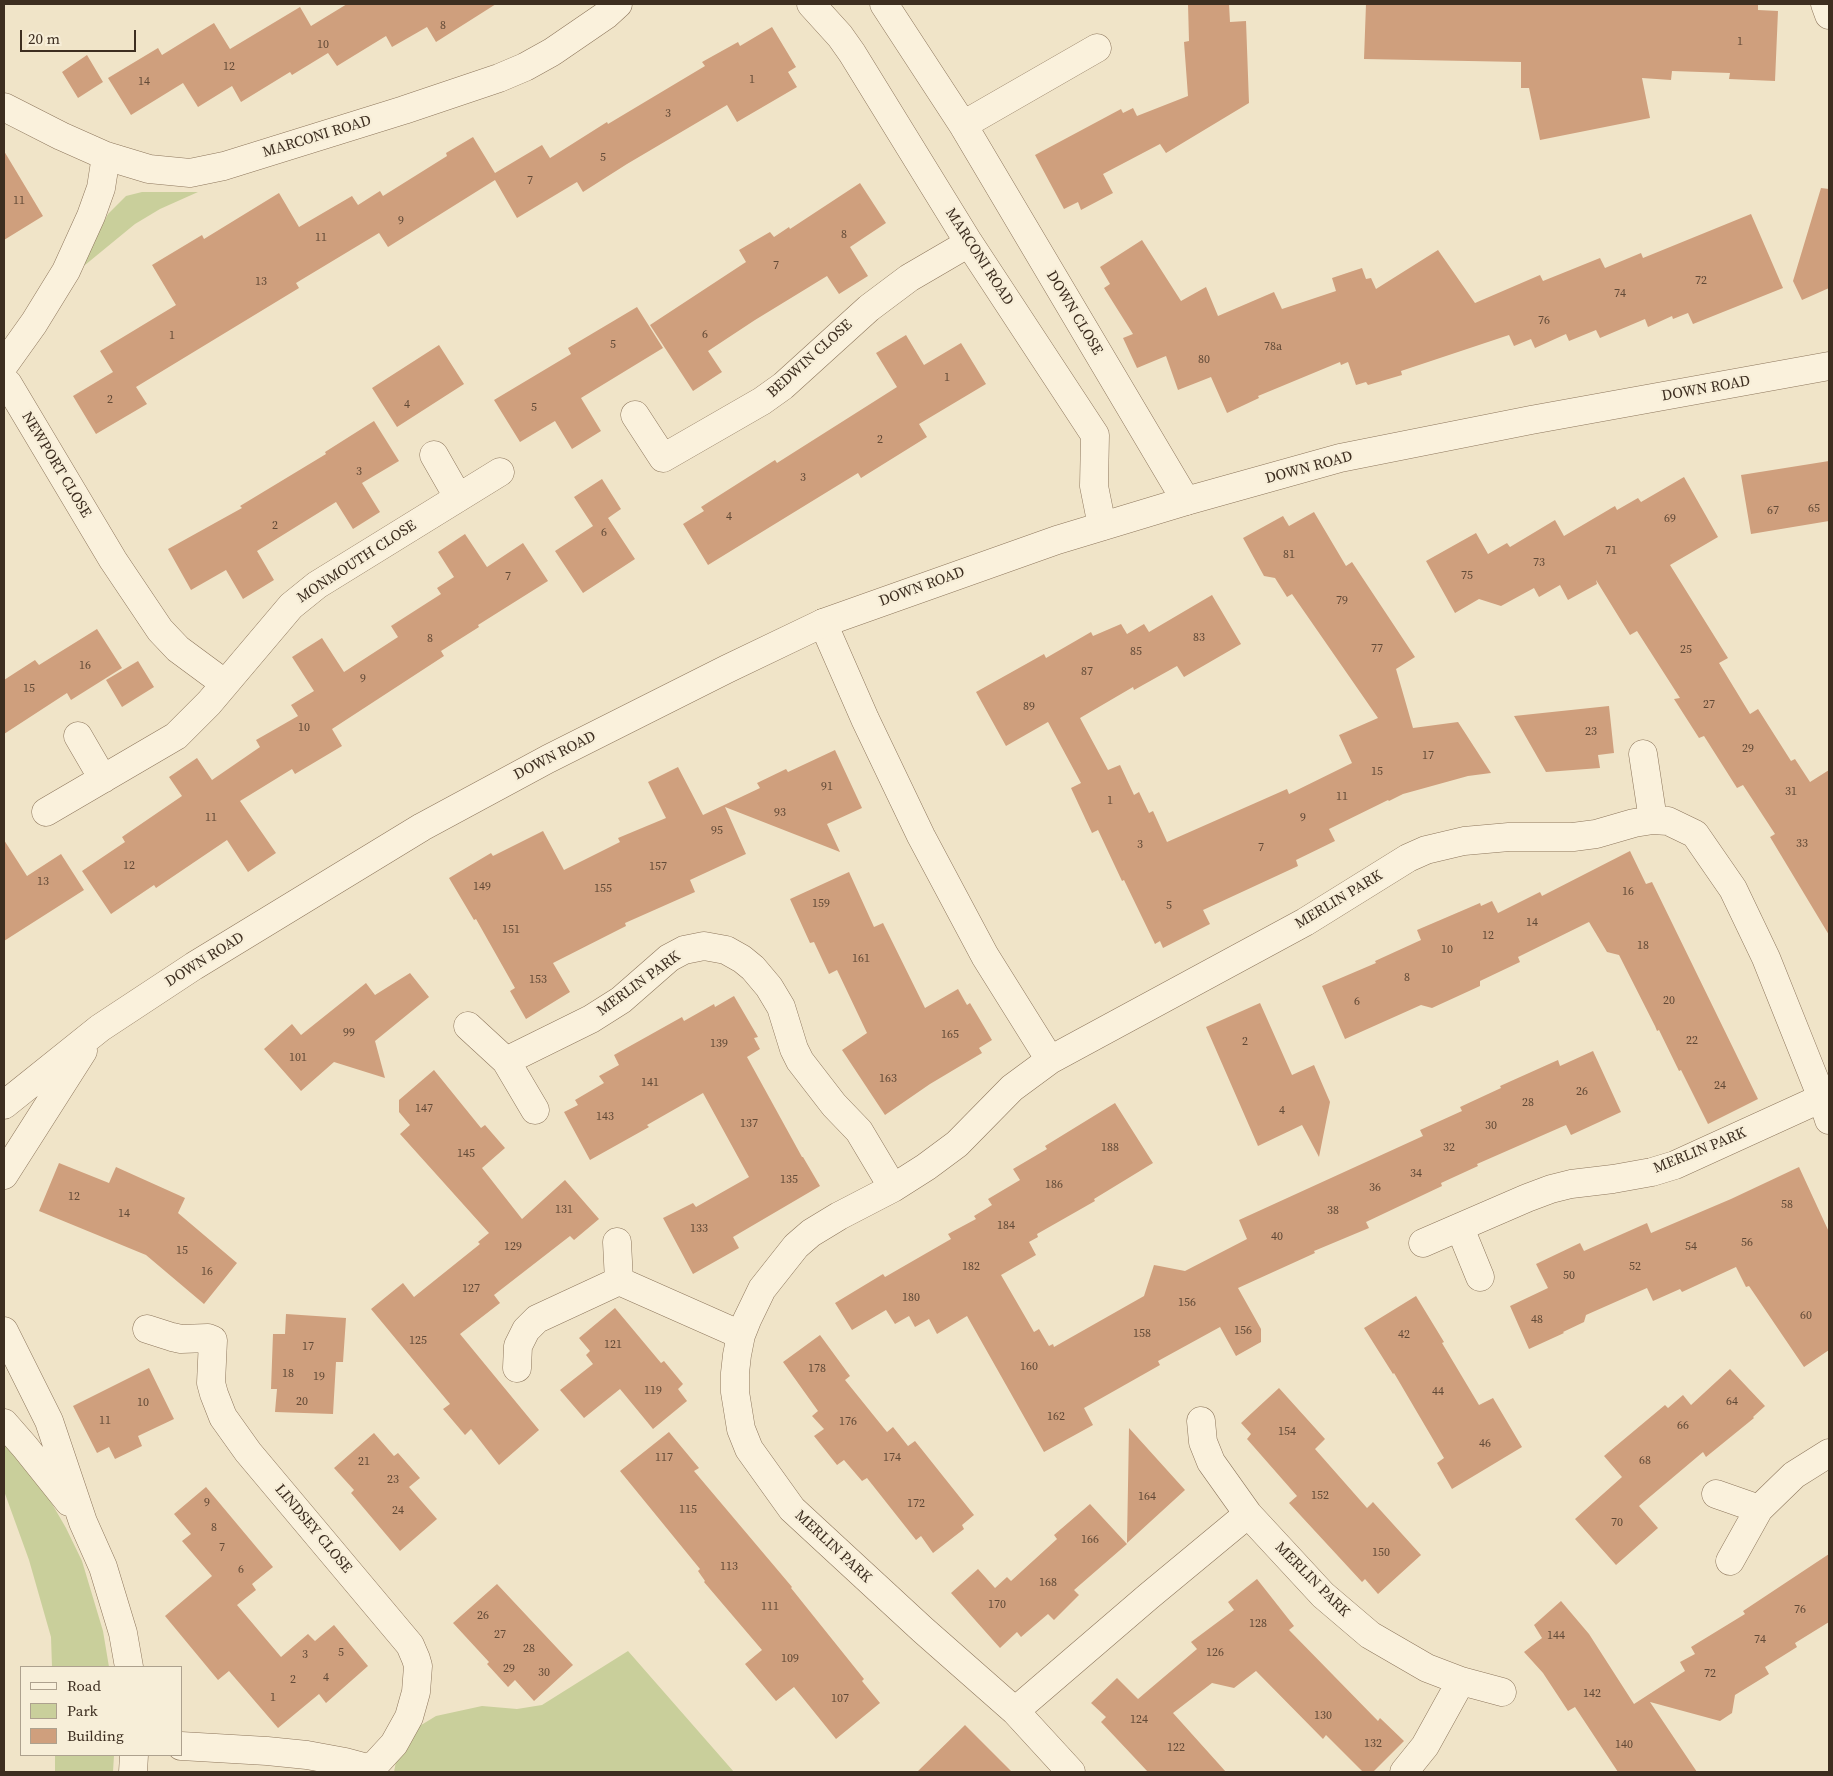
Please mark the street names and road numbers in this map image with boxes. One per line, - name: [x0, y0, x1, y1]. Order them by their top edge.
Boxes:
- street label: MARCONI ROAD: [261, 112, 373, 162]
- street label: MARCONI ROAD: [941, 205, 1017, 309]
- street label: DOWN CLOSE: [1042, 268, 1106, 358]
- street label: BEDWIN CLOSE: [764, 316, 856, 402]
- street label: DOWN ROAD: [1660, 372, 1752, 406]
- street label: NEWPORT CLOSE: [17, 409, 95, 521]
- street label: DOWN ROAD: [1263, 448, 1355, 488]
- street label: MONMOUTH CLOSE: [294, 517, 420, 607]
- street label: DOWN ROAD: [877, 563, 967, 611]
- street label: DOWN ROAD: [511, 728, 599, 784]
- street label: MERLIN PARK: [1292, 867, 1386, 933]
- street label: DOWN ROAD: [162, 929, 248, 991]
- street label: MERLIN PARK: [594, 948, 684, 1020]
- street label: MERLIN PARK: [1651, 1124, 1749, 1178]
- street label: LINDSEY CLOSE: [271, 1481, 355, 1577]
- street label: MERLIN PARK: [791, 1507, 875, 1587]
- street label: MERLIN PARK: [1271, 1539, 1353, 1621]

